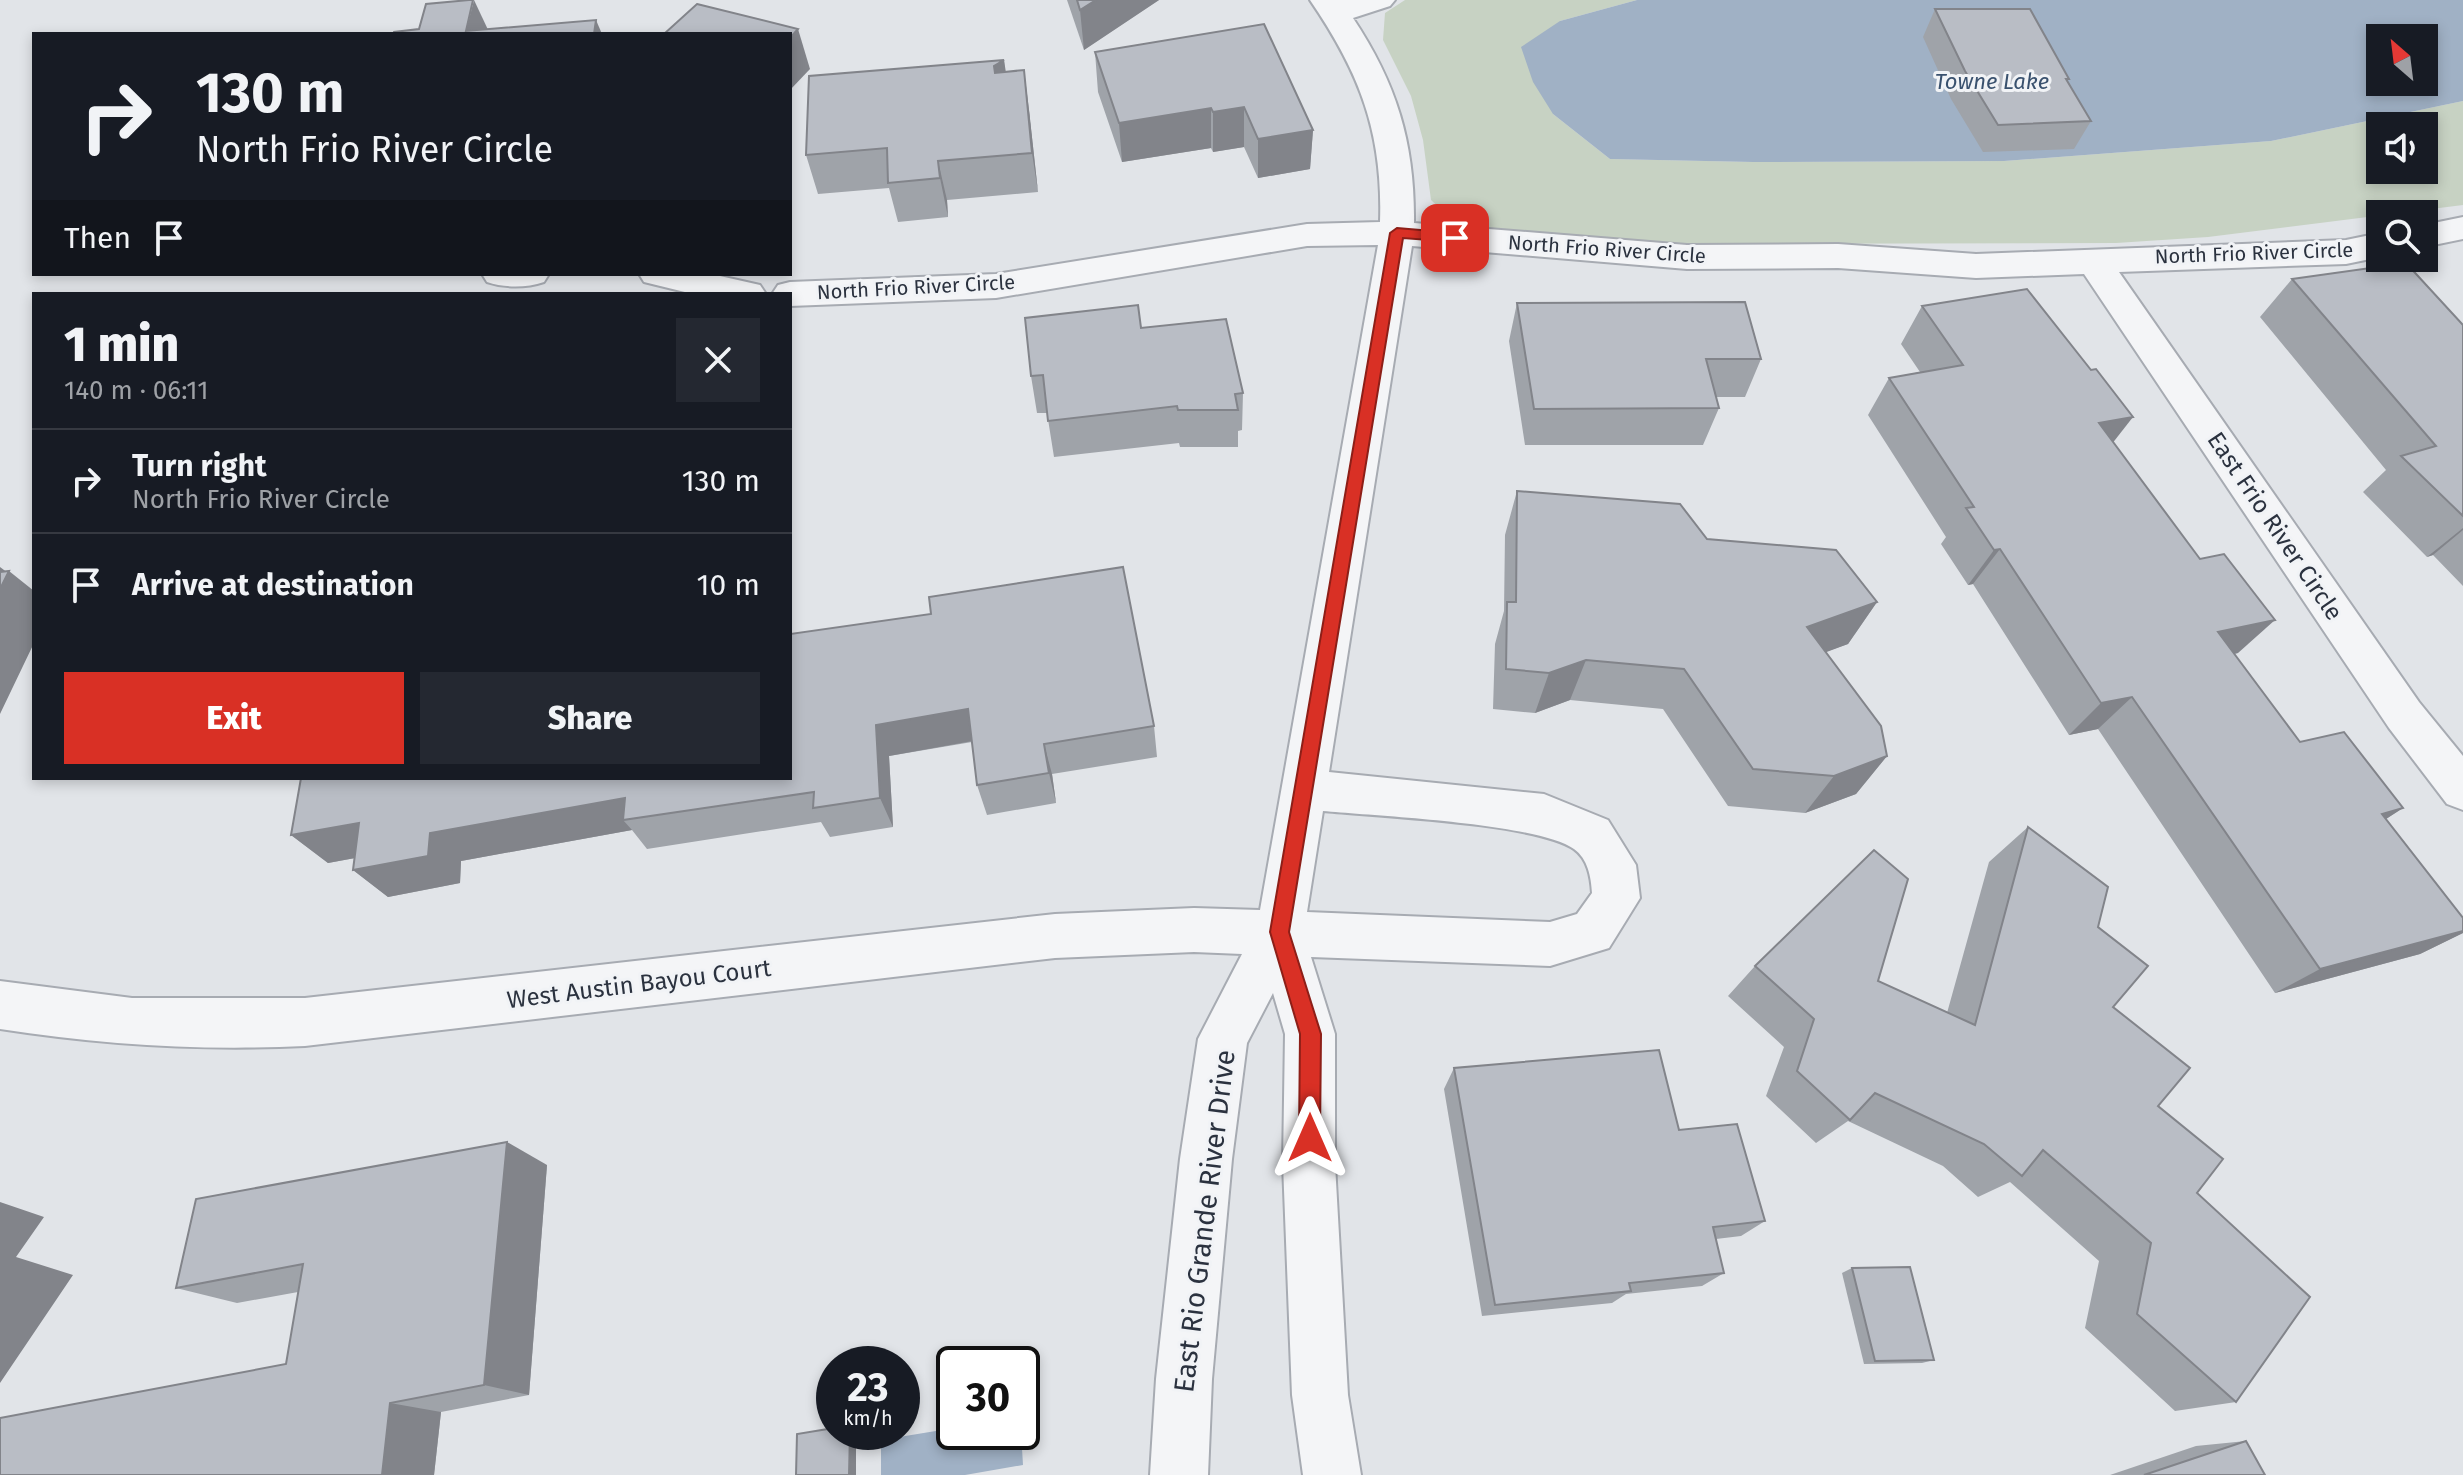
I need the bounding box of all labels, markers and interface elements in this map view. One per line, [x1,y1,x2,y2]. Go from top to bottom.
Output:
north arrow [2366,24,2438,96]
map controls [2366,24,2438,272]
text: 130 m [196,60,344,127]
icon: right [64,64,168,168]
water label: Towne Lake [1935,68,2049,95]
button: sound [2366,112,2438,184]
text: North Frio River Circle [196,128,553,172]
button: search [2366,200,2438,272]
pin [1421,204,1489,272]
icon: arrive [147,216,191,260]
icon: arrive [1433,216,1477,260]
text: Then [64,220,131,256]
street label: North Frio River Circle [1507,230,1707,268]
street label: North Frio River Circle [2154,238,2354,268]
street label: North Frio River Circle [816,270,1016,304]
text: 1 min [64,316,179,374]
button: close [676,318,760,402]
text: 140 m · 06:11 [64,375,209,406]
street label: East Frio River Circle [2202,427,2348,625]
text: Turn right [132,448,267,484]
icon: right [64,459,108,503]
text: 130 m [682,463,760,499]
text: North Frio River Circle [132,484,390,515]
icon: arrive [64,563,108,607]
text: Arrive at destination [132,567,414,603]
text: 10 m [697,567,760,603]
button: Exit [64,672,404,764]
button: Share [420,672,760,764]
street label: West Austin Bayou Court [505,954,773,1014]
street label: East Rio Grande River Drive [1167,1048,1242,1394]
position arrow [1268,1096,1352,1180]
speed limit sign: 30 [936,1346,1040,1450]
text: 23 [847,1364,889,1412]
text: km/h [843,1406,893,1430]

